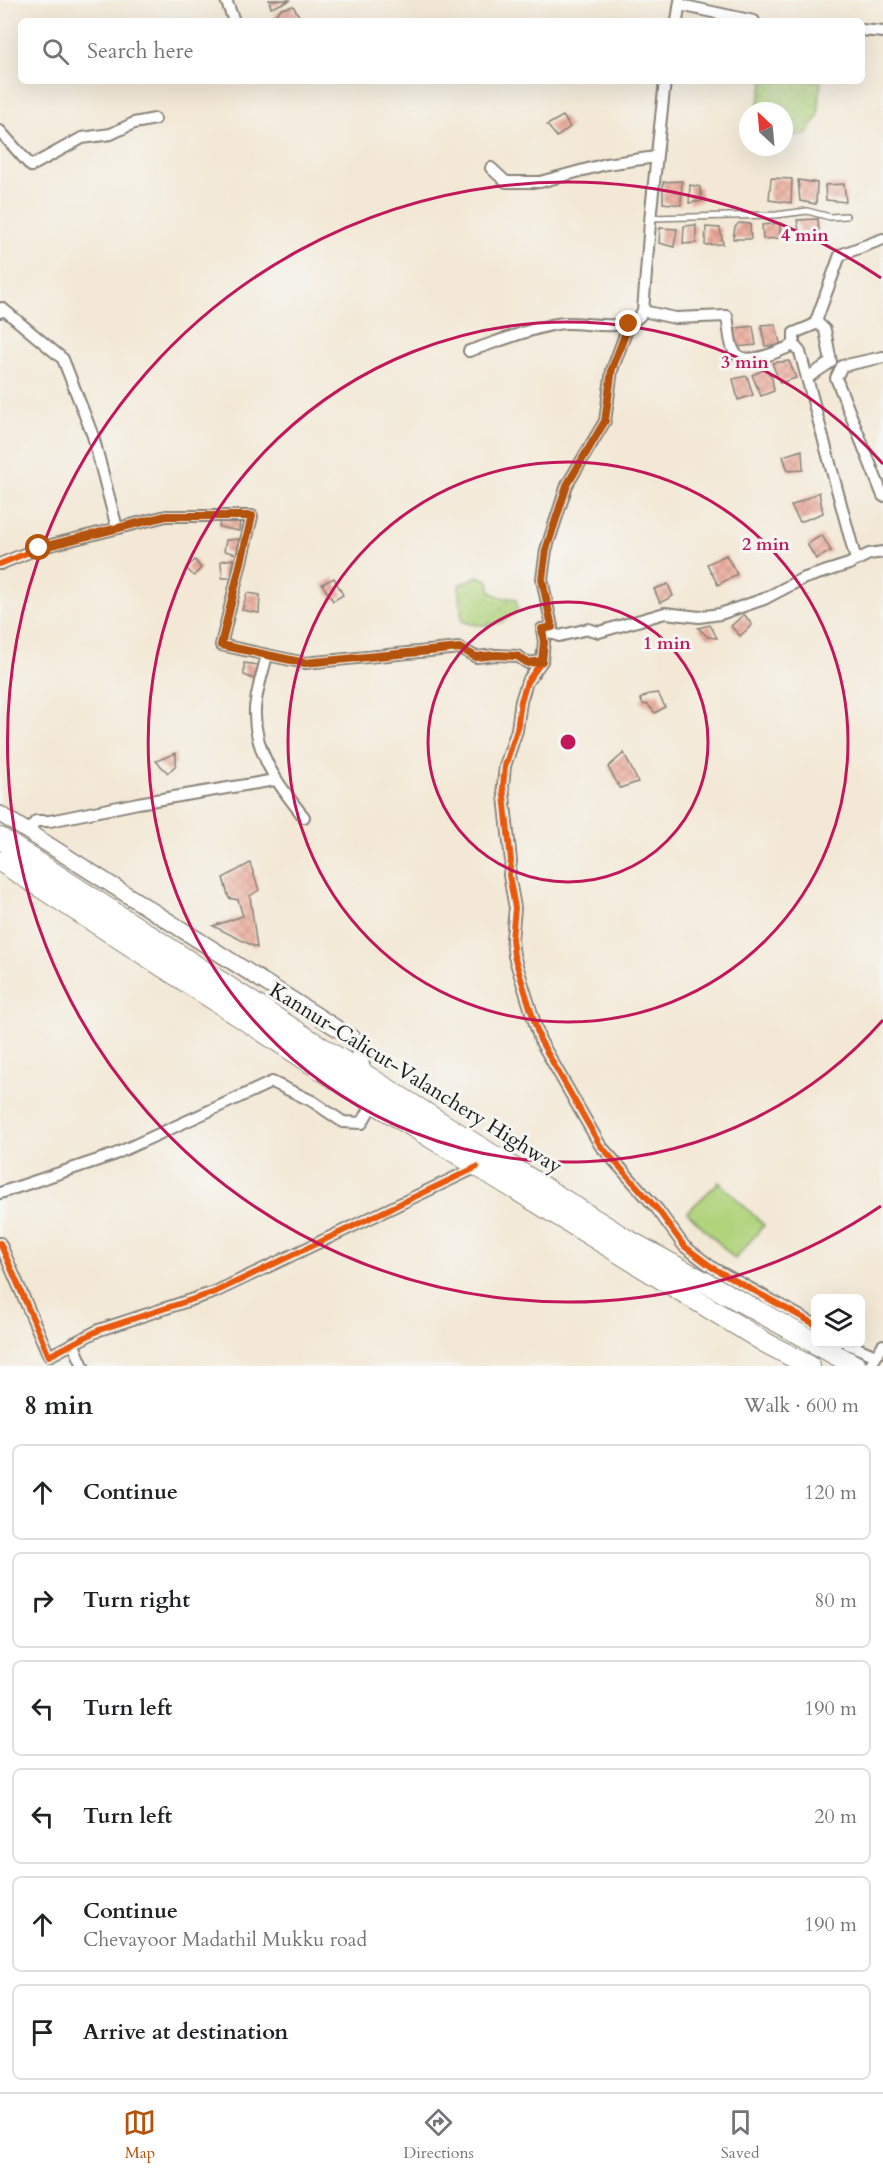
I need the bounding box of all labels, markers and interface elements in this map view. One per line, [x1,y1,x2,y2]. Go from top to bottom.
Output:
search box [18,18,865,84]
icon: search [39,35,72,68]
text: Search here [87,36,194,66]
north arrow [739,102,793,156]
text: 4 min [781,223,829,248]
route end [615,310,641,336]
text: 3 min [721,350,769,375]
text: 2 min [742,532,790,557]
route start [25,534,51,560]
text: 1 min [643,631,691,656]
centre of rings [558,732,578,752]
street label: Kannur-Calicut-Valanchery Highway [264,976,568,1181]
map controls [811,1294,865,1348]
button: layers [811,1294,865,1348]
text: 8 min [24,1388,93,1423]
text: Walk · 600 m [744,1392,859,1419]
icon: ahead [26,1476,59,1509]
text: Continue [83,1477,178,1507]
text: 120 m [804,1479,857,1506]
icon: right [26,1584,59,1617]
text: Turn right [83,1585,190,1615]
text: 80 m [814,1587,857,1614]
icon: left [26,1692,59,1725]
text: Turn left [83,1693,172,1723]
text: 190 m [804,1695,857,1722]
icon: left [26,1800,59,1833]
text: Turn left [83,1801,172,1831]
text: 20 m [814,1803,857,1830]
text: Continue [83,1896,178,1926]
icon: ahead [26,1908,59,1941]
text: 190 m [804,1911,857,1938]
text: Chevayoor Madathil Mukku road [83,1926,367,1953]
icon: arrive [26,2016,59,2049]
text: Arrive at destination [83,2017,288,2047]
tab: Map [123,2106,156,2164]
tab: Directions [403,2106,474,2164]
tab: Saved [721,2106,760,2164]

